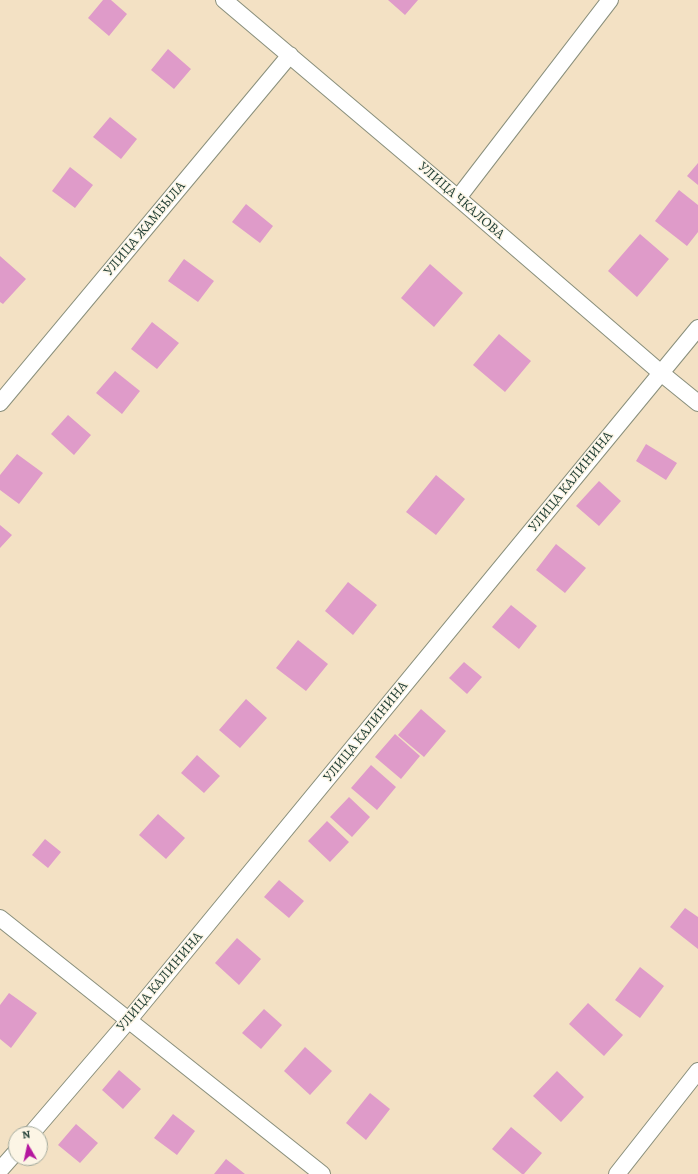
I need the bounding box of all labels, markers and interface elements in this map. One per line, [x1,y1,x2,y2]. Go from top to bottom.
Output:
street label: УЛИЦА ЧКАЛОВА [414,159,508,243]
street label: УЛИЦА ЖАМБЫЛА [101,178,189,280]
street label: УЛИЦА КАЛИНИНА [525,428,617,536]
street label: УЛИЦА КАЛИНИНА [320,678,412,786]
street label: УЛИЦА КАЛИНИНА [114,929,206,1035]
north arrow [8,1126,48,1166]
text: N [21,1127,31,1143]

